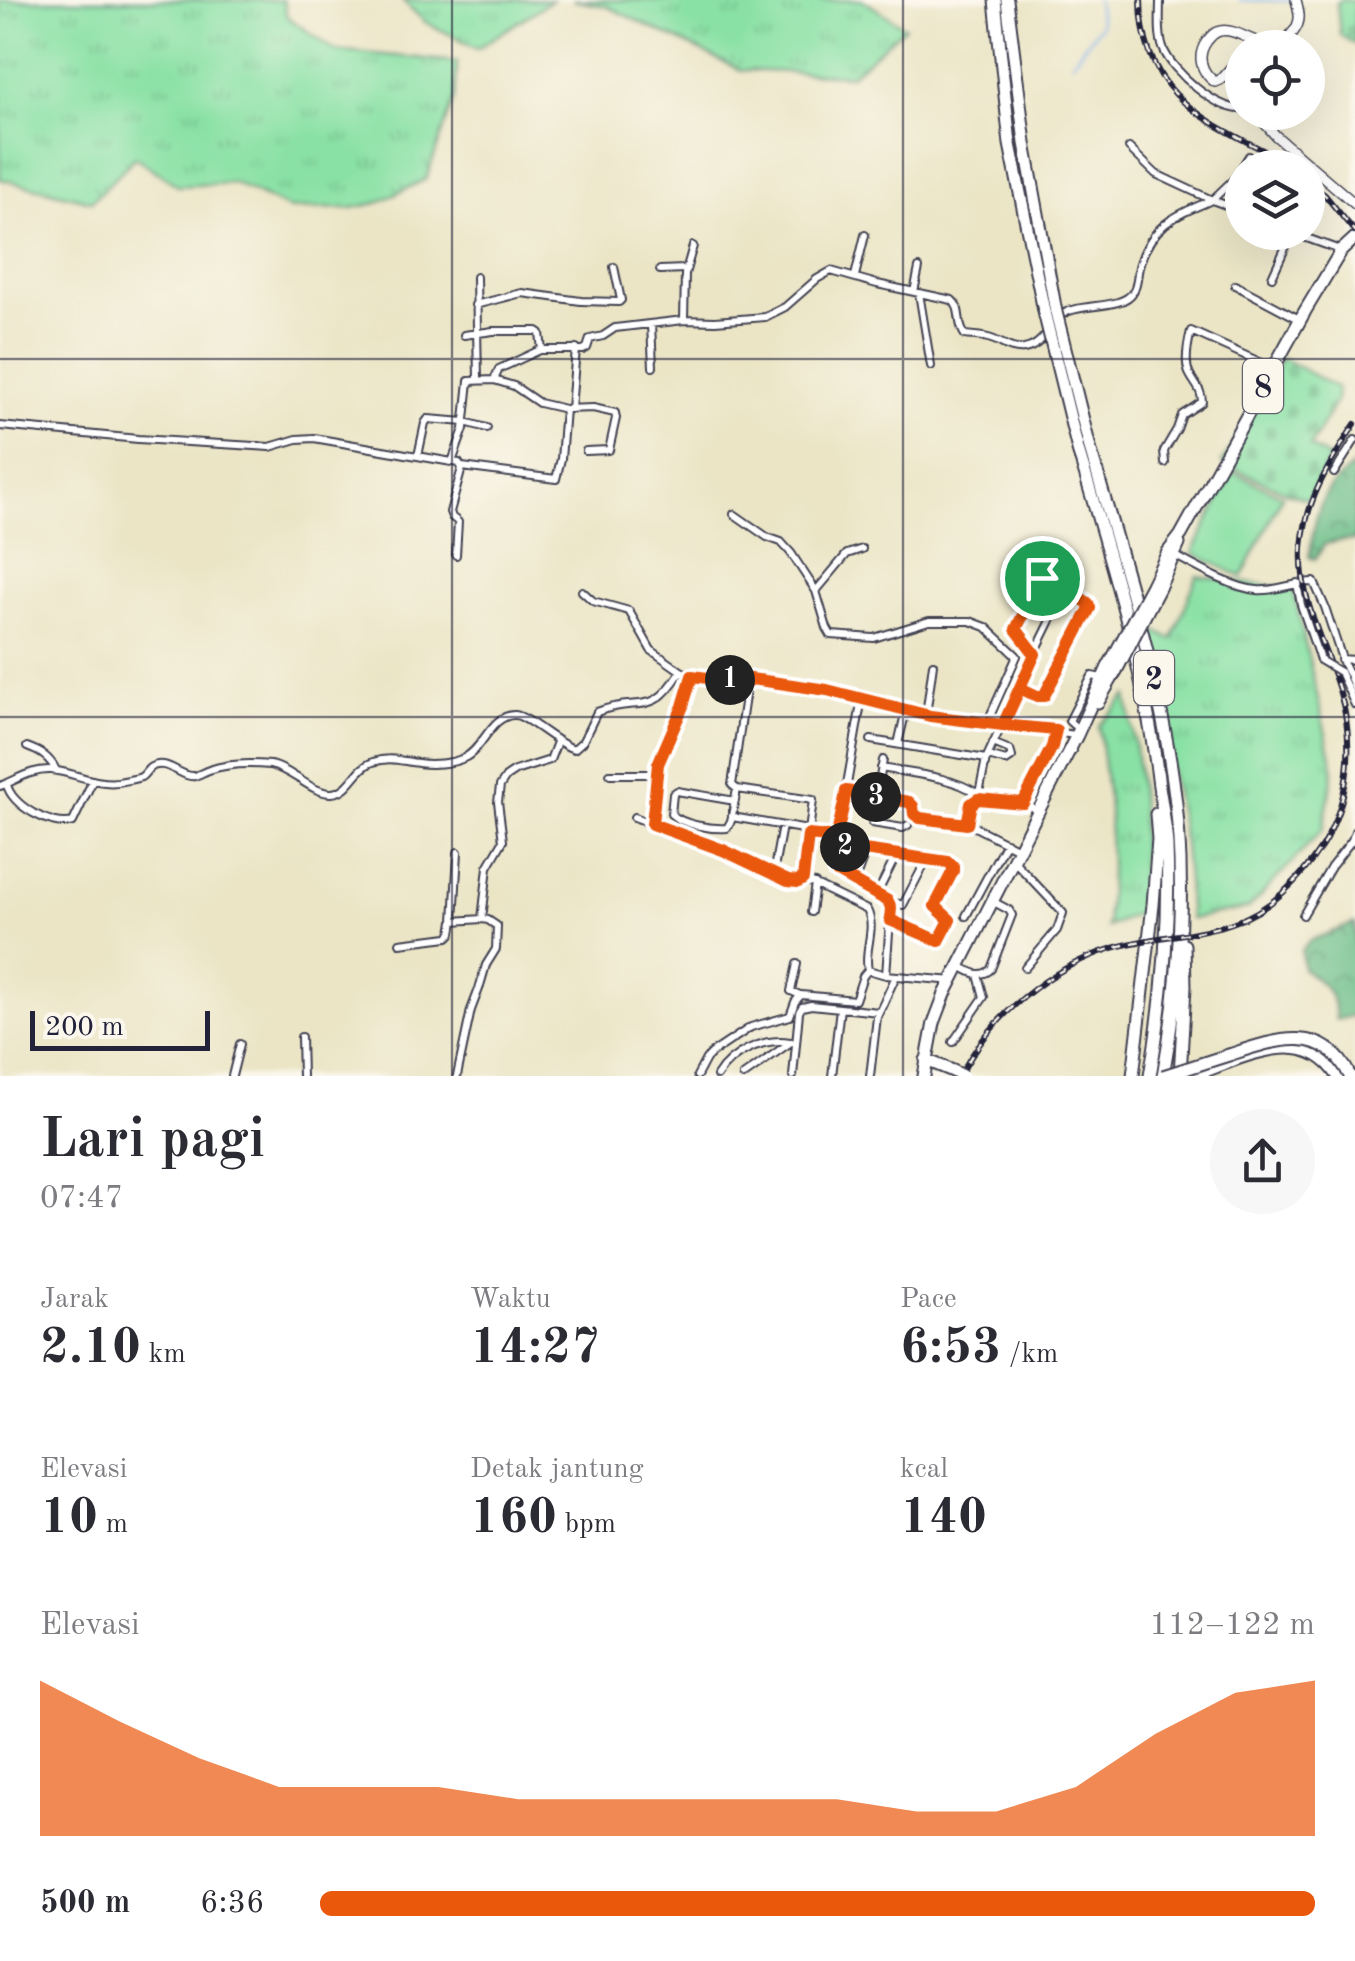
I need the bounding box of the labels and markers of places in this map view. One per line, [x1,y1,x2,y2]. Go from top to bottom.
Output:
pin [1000,536,1085,621]
pin: 1 [705,655,755,705]
pin: 3 [851,772,901,822]
pin: 2 [820,822,870,872]

